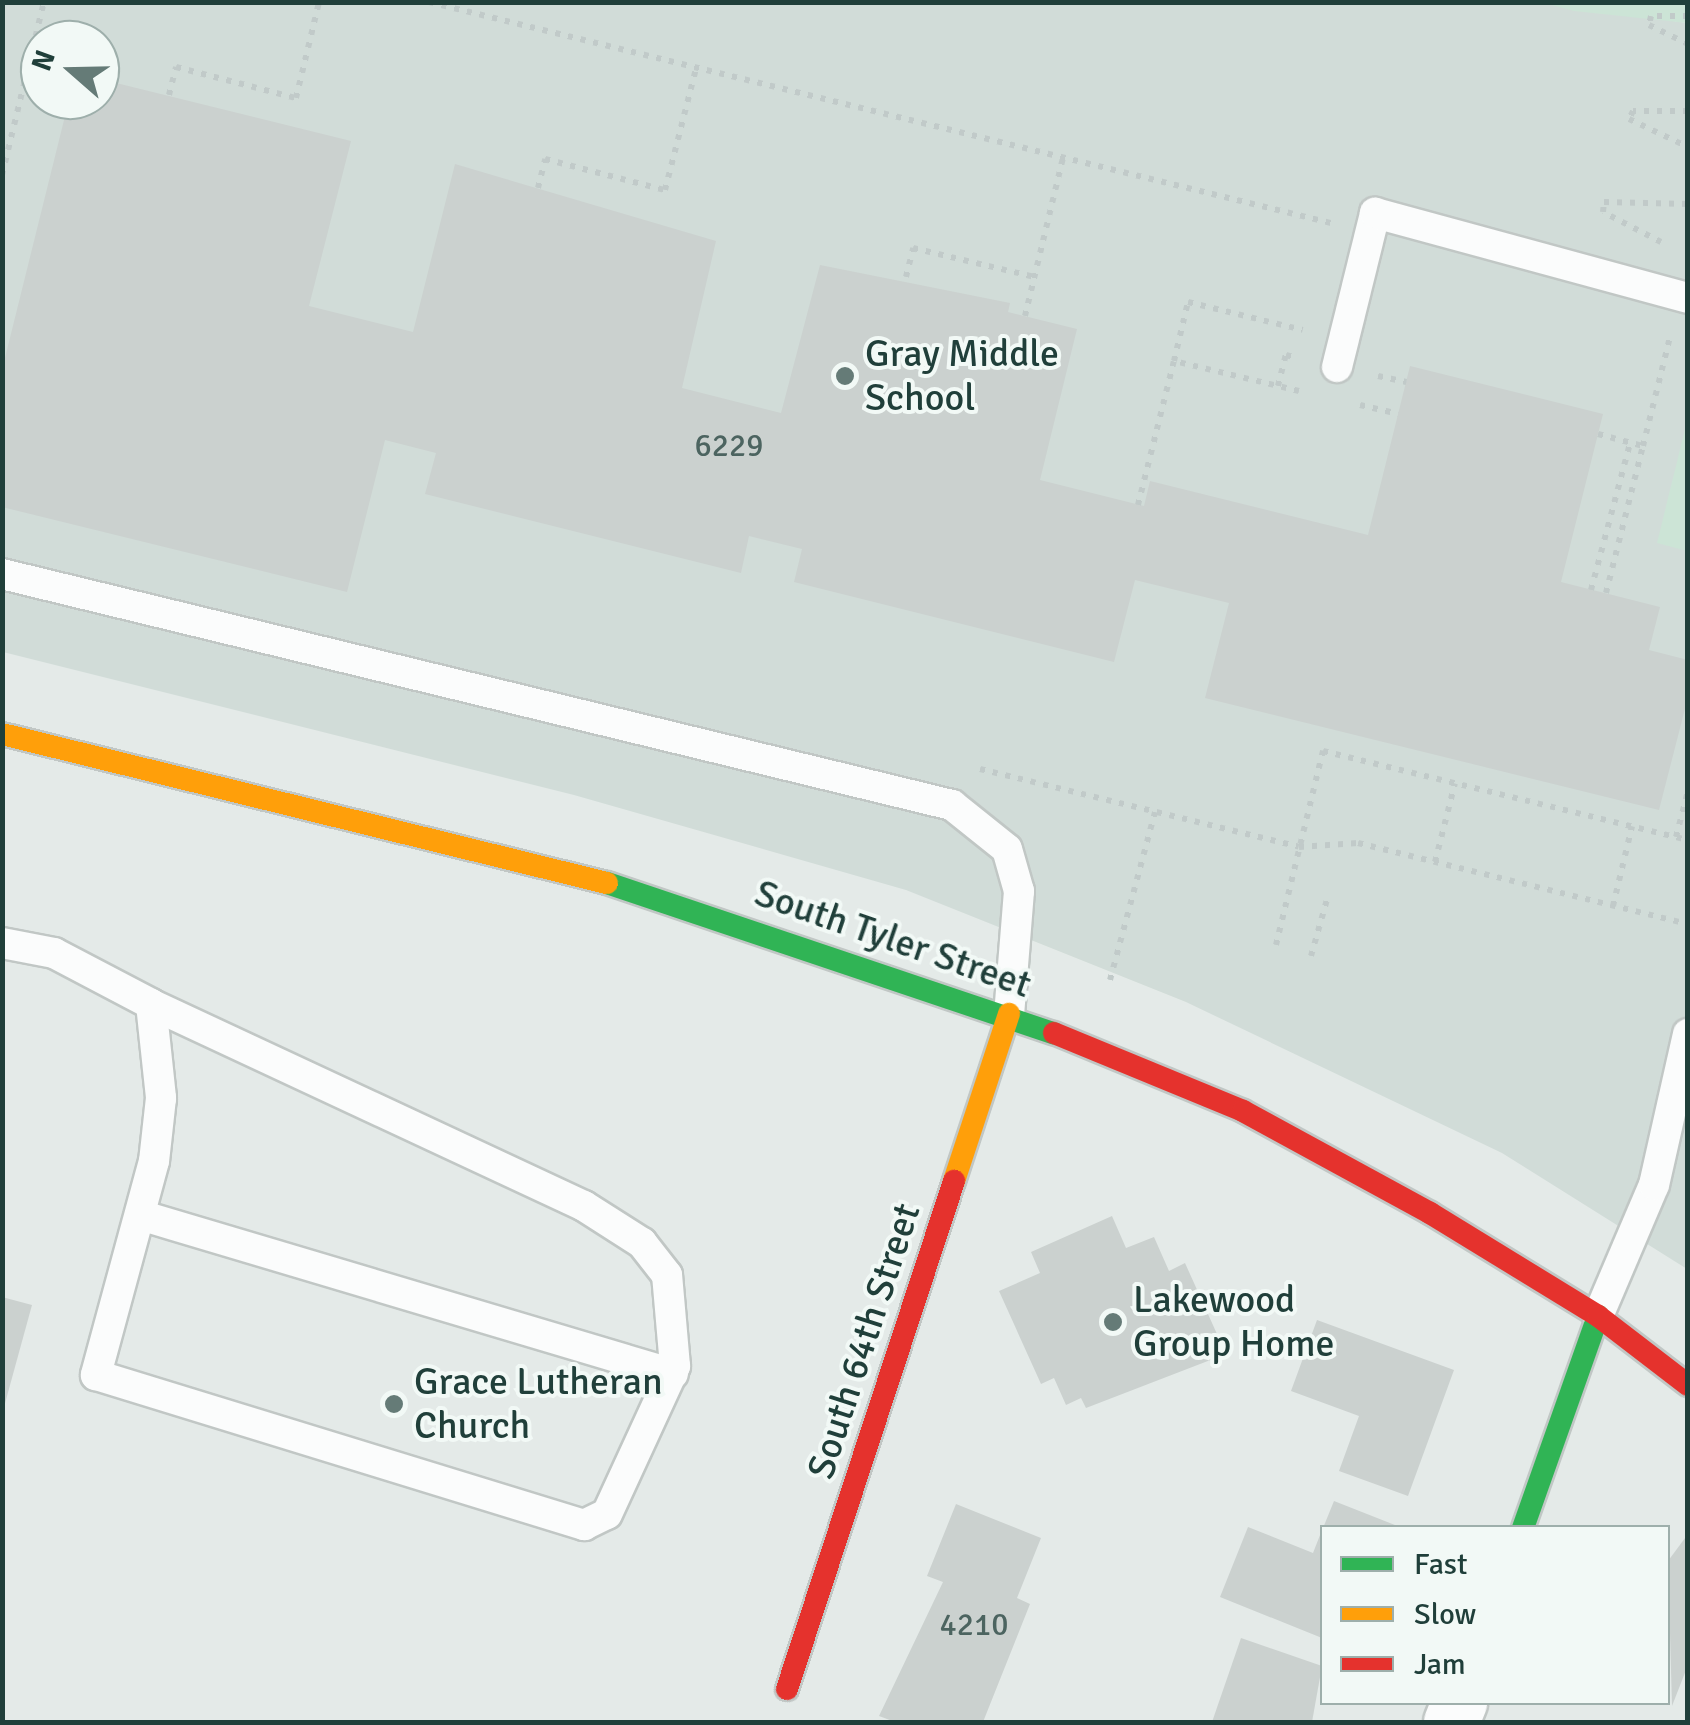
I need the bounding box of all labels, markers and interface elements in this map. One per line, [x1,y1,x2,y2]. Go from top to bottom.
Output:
north arrow [20,20,120,120]
text: N [24,45,63,75]
place label: Gray Middle School [865,331,1059,420]
marker: Gray Middle School [834,365,856,387]
house number: 6229 [694,427,764,465]
street label: South Tyler Street [749,870,1037,1008]
street label: South 64th Street [798,1198,930,1484]
place label: Lakewood Group Home [1133,1277,1334,1366]
marker: Lakewood Group Home [1102,1311,1124,1333]
place label: Grace Lutheran Church [414,1359,663,1448]
marker: Grace Lutheran Church [383,1393,405,1415]
legend [1320,1525,1670,1705]
text: Fast [1414,1546,1467,1583]
text: Slow [1414,1596,1476,1633]
house number: 4210 [939,1606,1009,1644]
text: Jam [1414,1646,1466,1683]

